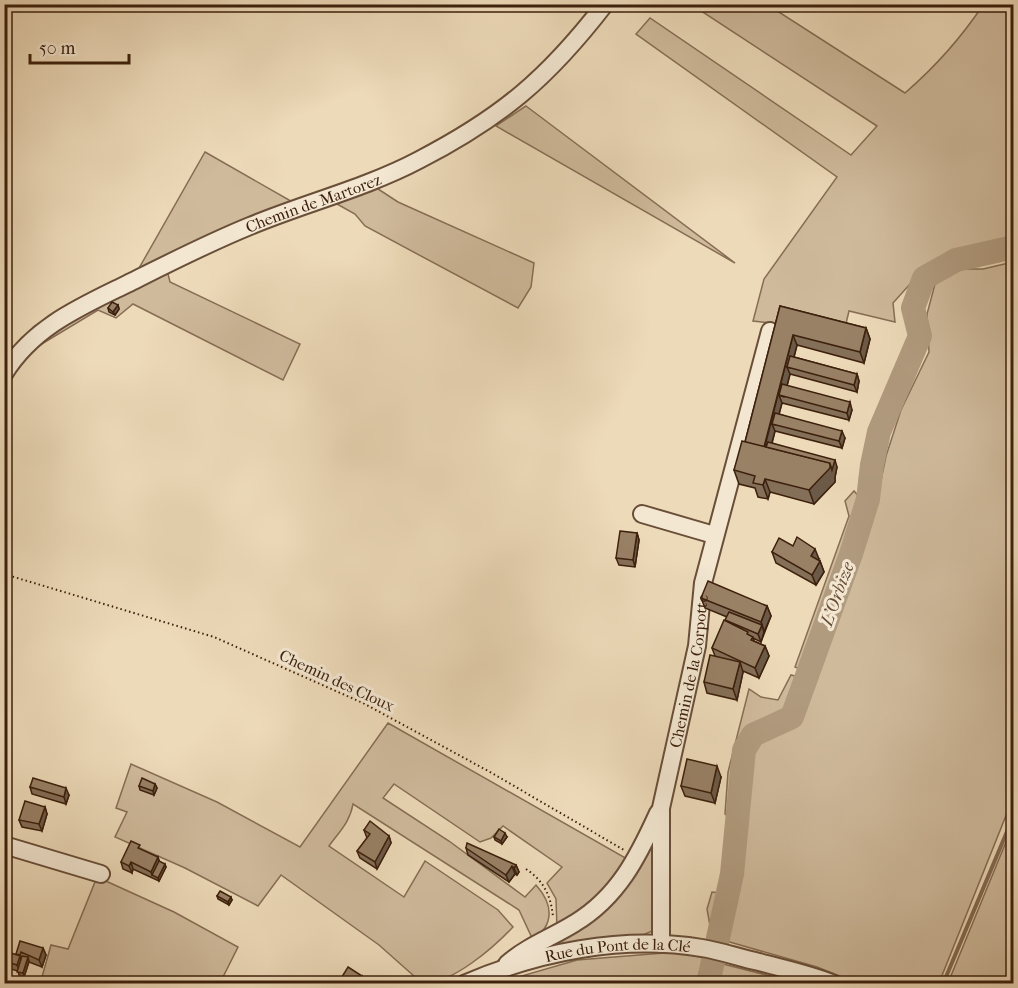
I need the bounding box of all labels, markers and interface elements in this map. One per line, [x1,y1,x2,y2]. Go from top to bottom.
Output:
scale bar [30,27,129,65]
text: 50 m [39,38,76,59]
street label: Chemin de Martorez [243,170,384,237]
water label: L'Orbize [816,559,859,631]
street label: Chemin de la Corpotte [666,593,712,750]
street label: Chemin des Cloux [276,645,398,716]
street label: Rue du Pont de la Clé [543,935,692,966]

